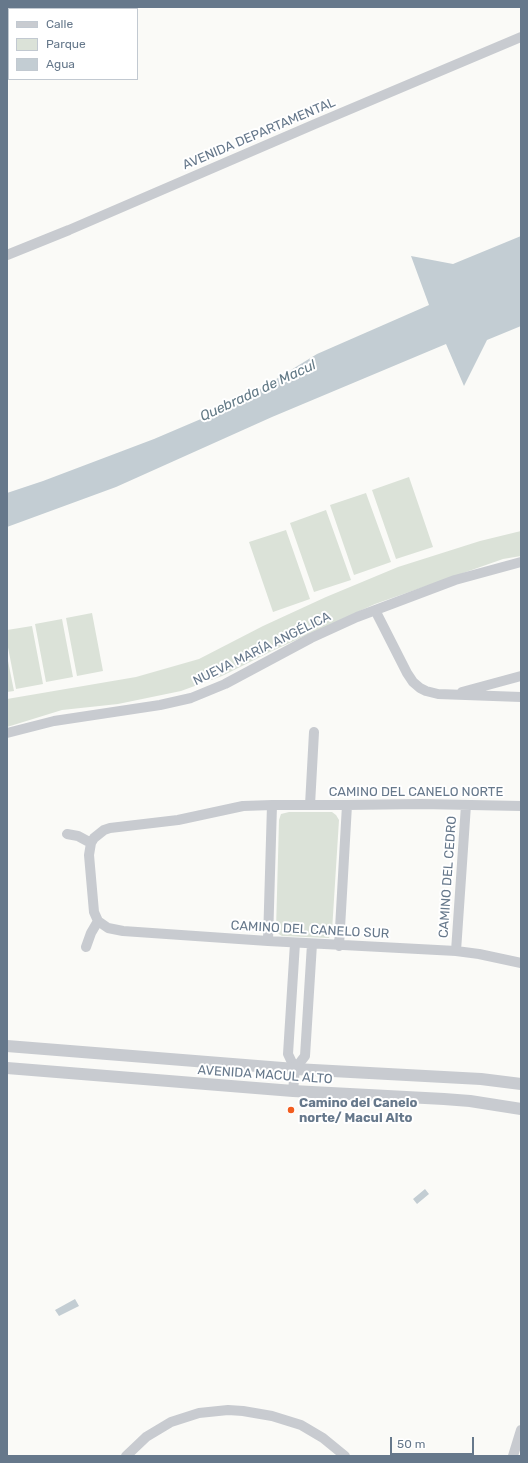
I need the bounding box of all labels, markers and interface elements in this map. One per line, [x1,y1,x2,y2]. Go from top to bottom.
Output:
legend [8,8,138,80]
text: Calle [46,17,73,31]
text: Parque [46,37,86,51]
text: Agua [46,57,75,71]
street label: AVENIDA DEPARTAMENTAL [180,95,338,173]
water label: Quebrada de Macul [197,357,319,425]
street label: NUEVA MARÍA ANGÉLICA [191,609,333,689]
street label: CAMINO DEL CANELO NORTE [329,784,503,800]
street label: CAMINO DEL CEDRO [436,815,460,939]
street label: CAMINO DEL CANELO SUR [230,918,390,942]
street label: AVENIDA MACUL ALTO [197,1062,333,1088]
place label: Camino del Canelo norte/ Macul Alto [299,1095,417,1126]
marker: Camino del Canelo norte/ Macul Alto [286,1105,296,1115]
scale bar [392,1429,476,1455]
text: 50 m [397,1437,425,1451]

